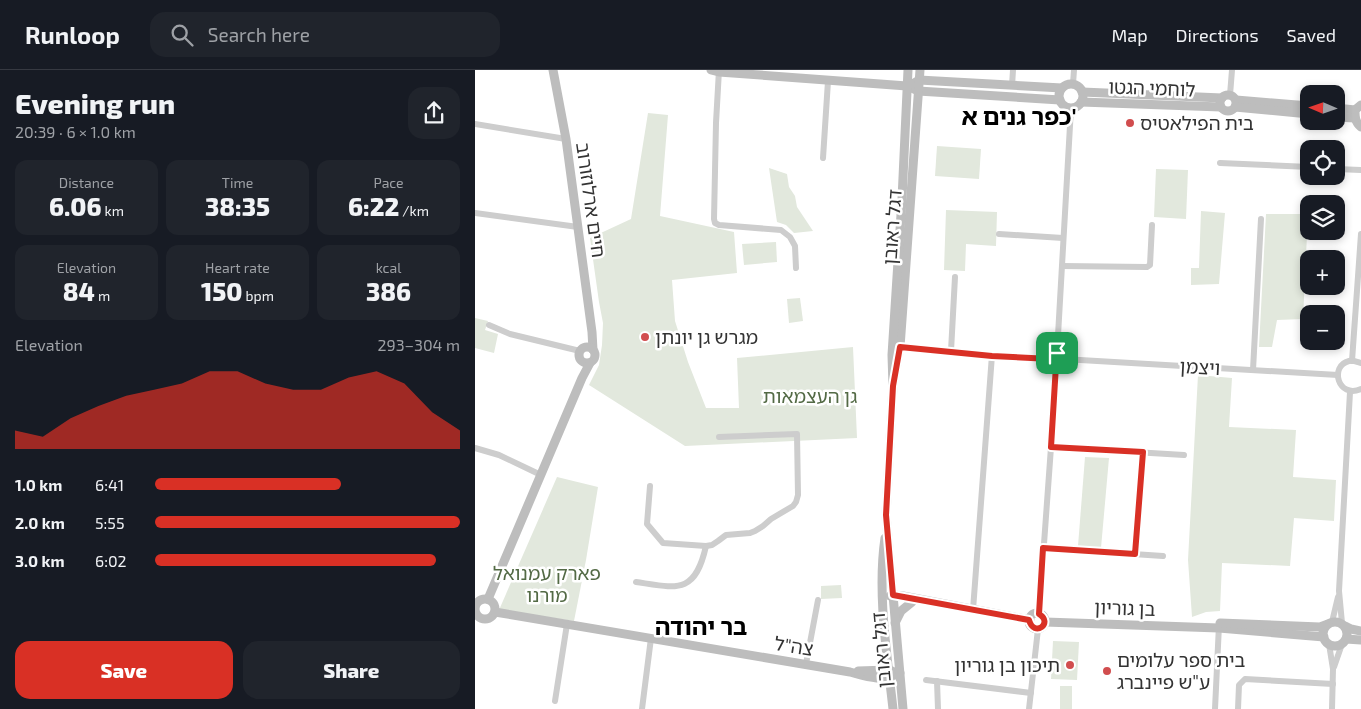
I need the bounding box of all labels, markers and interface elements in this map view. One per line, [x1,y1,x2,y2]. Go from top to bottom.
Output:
search box [150,12,500,57]
text: Runloop [25,20,120,49]
icon: search [168,21,196,49]
text: Search here [208,23,310,46]
text: Map [1111,24,1148,46]
text: Directions [1176,24,1259,46]
text: Saved [1287,24,1336,46]
street label: לוחמי הגטו [1108,74,1196,101]
north arrow [1300,85,1345,130]
map controls [1300,85,1345,350]
text: Evening run [15,86,175,120]
button: share [408,87,460,139]
district label: כפר גנים א' [961,101,1077,130]
place label: בית הפילאטיס [1140,111,1254,134]
marker: בית הפילאטיס [1124,117,1136,129]
text: 20:39 · 6 × 1.0 km [15,122,136,141]
button: locate [1300,140,1345,185]
street label: חיים ארלוזורוב [572,141,611,259]
text: Distance [59,174,114,191]
text: Time [222,174,253,191]
text: Pace [373,174,404,191]
street label: דגל ראובן [877,188,906,266]
text: 6.06 [49,191,101,221]
text: 38:35 [205,191,270,221]
text: 6:22 [348,191,399,221]
button: layers [1300,195,1345,240]
text: km [101,202,124,219]
text: /km [399,202,429,219]
button: + [1300,250,1345,295]
text: Elevation [57,259,116,276]
text: Heart rate [205,259,270,276]
text: kcal [376,259,401,276]
text: 84 [63,276,95,306]
text: 150 [201,276,242,306]
text: 386 [366,276,411,306]
text: m [95,287,110,304]
text: bpm [242,287,274,304]
button: − [1300,305,1345,350]
place label: מגרש גן יונתן [655,325,758,348]
marker: מגרש גן יונתן [639,331,651,343]
pin [1036,332,1078,374]
text: Elevation [15,335,83,354]
text: 293–304 m [378,335,460,354]
icon: arrive [1043,339,1071,367]
street label: ויצמן [1179,354,1221,379]
park label: גן העצמאות [763,384,857,407]
text: 1.0 km [15,475,62,494]
text: 6:41 [95,475,124,494]
text: 2.0 km [15,513,65,532]
text: 5:55 [95,513,125,532]
text: 3.0 km [15,551,65,570]
text: 6:02 [95,551,127,570]
park label: פארק עמנואל מורנו [493,561,601,606]
street label: בן גוריון [1094,595,1156,620]
district label: בר יהודה [655,611,747,640]
street label: דגל ראובן [866,611,895,689]
street label: צה"ל [773,631,815,660]
button: Save [15,641,233,699]
button: Share [243,641,460,699]
place label: בית ספר עלומים ע"ש פיינברג [1117,648,1246,693]
place label: תיכון בן גוריון [954,653,1060,676]
marker: תיכון בן גוריון [1064,659,1076,671]
marker: בית ספר עלומים ע"ש פיינברג [1101,665,1113,677]

